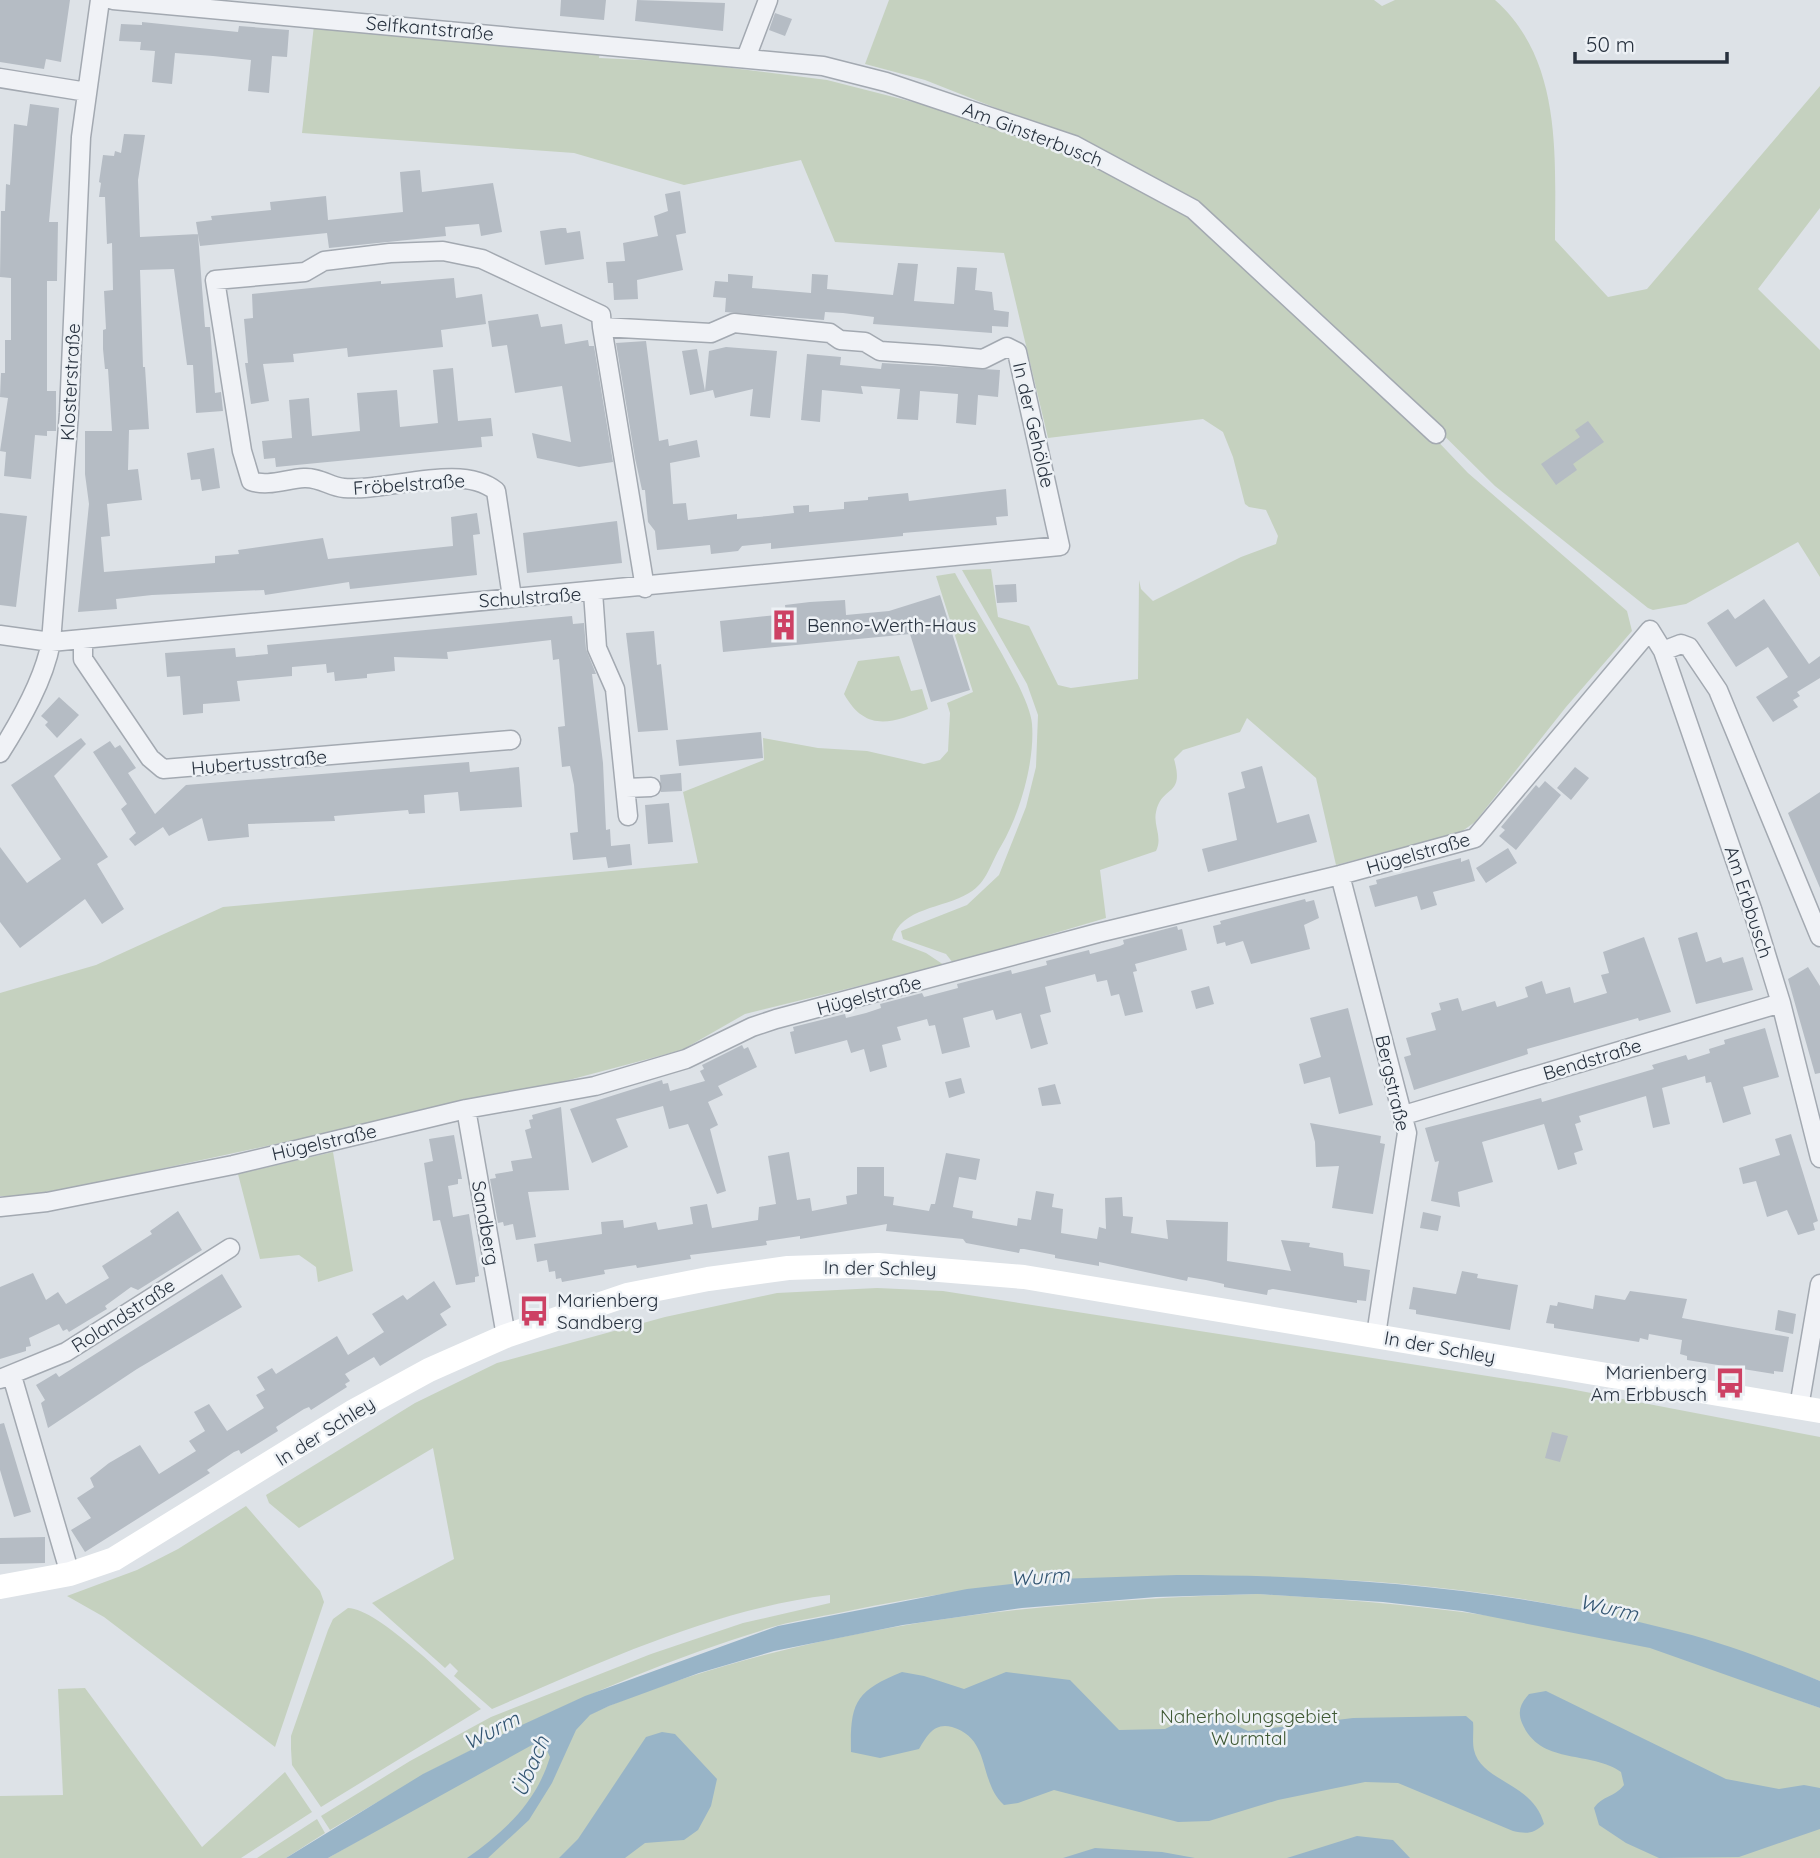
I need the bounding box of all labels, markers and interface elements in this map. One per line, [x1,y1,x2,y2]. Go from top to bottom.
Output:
street label: Selfkantstraße [365,10,495,46]
scale bar [1575,21,1727,65]
text: 50 m [1586,31,1635,57]
street label: Am Ginsterbusch [959,96,1107,172]
street label: Klosterstraße [55,322,85,442]
street label: In der Gehölde [1008,360,1060,490]
street label: Fröbelstraße [352,468,466,500]
street label: Schulstraße [478,581,582,613]
building icon: Benno-Werth-Haus [767,608,801,642]
place label: Benno-Werth-Haus [807,613,977,637]
street label: Hubertusstraße [190,744,328,780]
street label: Hügelstraße [1363,827,1473,879]
street label: Am Erbbusch [1720,843,1778,961]
street label: Hügelstraße [814,970,924,1020]
street label: Bergstraße [1370,1033,1416,1133]
street label: Bendstraße [1540,1033,1644,1085]
street label: Hügelstraße [269,1118,379,1166]
street label: Sandberg [467,1179,505,1267]
street label: In der Schley [823,1255,937,1281]
street label: Rolandstraße [67,1273,179,1357]
place label: Marienberg Sandberg [557,1288,658,1334]
bus stop icon: Marienberg Sandberg [517,1294,551,1328]
street label: In der Schley [1382,1325,1498,1369]
place label: Marienberg Am Erbbusch [1591,1360,1707,1406]
bus stop icon: Marienberg Am Erbbusch [1713,1366,1747,1400]
street label: In der Schley [271,1391,379,1471]
water label: Wurm [1010,1561,1071,1591]
water label: Wurm [1577,1588,1642,1627]
park label: Naherholungsgebiet Wurmtal [1160,1704,1338,1750]
water label: Wurm [459,1705,524,1755]
water label: Übach [506,1731,555,1800]

